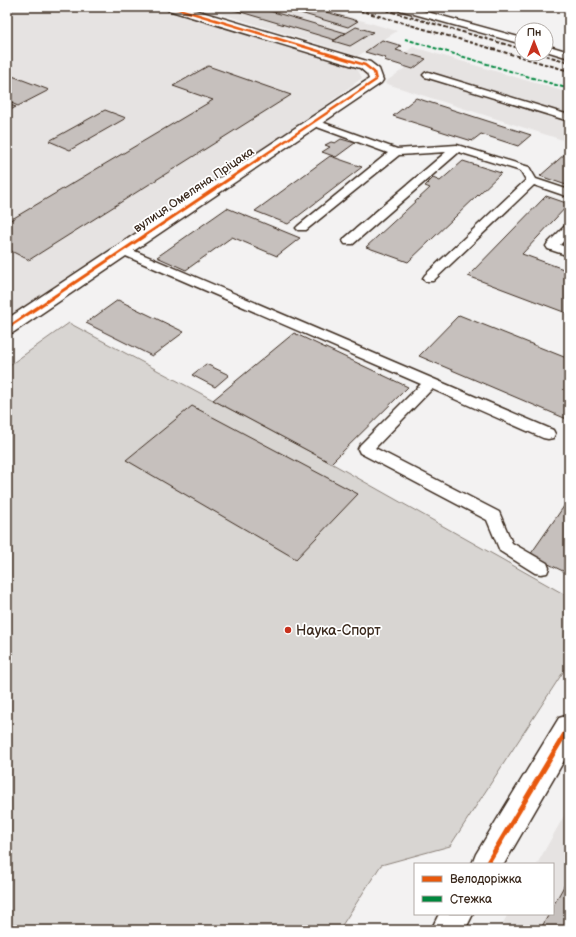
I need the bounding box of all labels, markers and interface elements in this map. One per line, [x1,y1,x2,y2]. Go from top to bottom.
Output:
north arrow [514,22,554,62]
text: Пн [527,26,541,39]
street label: вулиця Омеляна Пріцака [131,144,257,236]
place label: Наука-Спорт [296,622,381,639]
marker: Наука-Спорт [283,625,293,635]
legend [414,863,554,915]
text: Велодоріжка [450,872,522,887]
text: Стежка [450,892,492,907]

